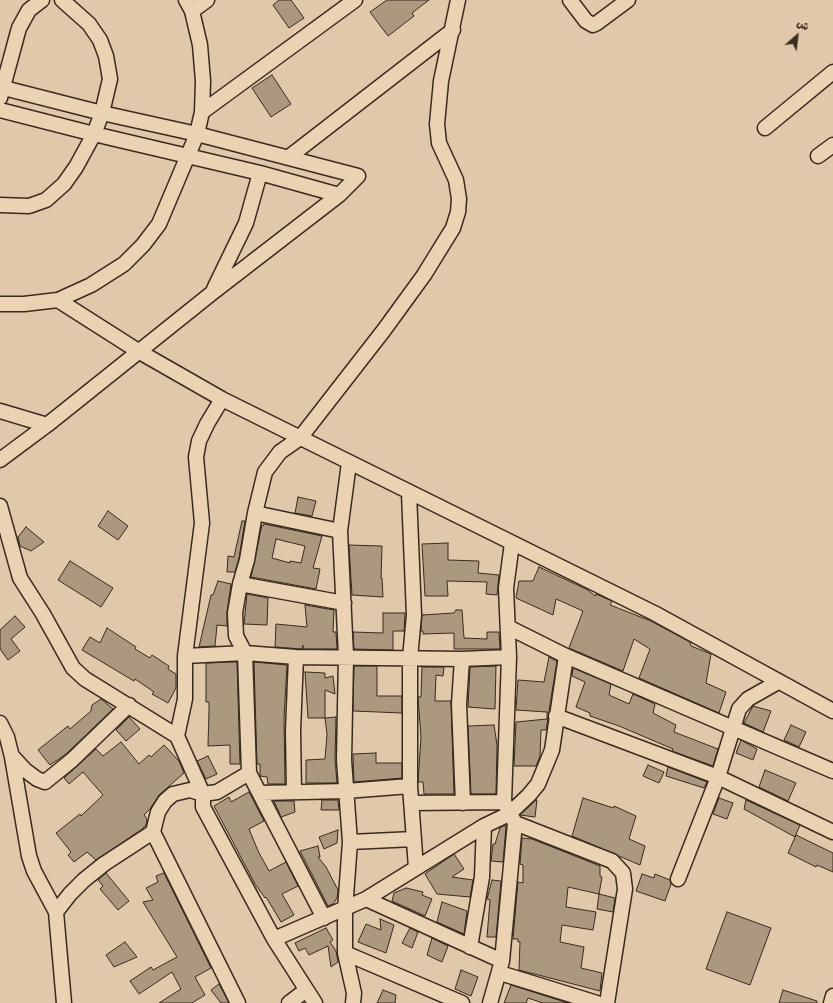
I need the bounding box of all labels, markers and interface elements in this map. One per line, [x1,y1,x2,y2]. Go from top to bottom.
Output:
text: ش [794,15,812,35]
north arrow [777,16,817,56]

